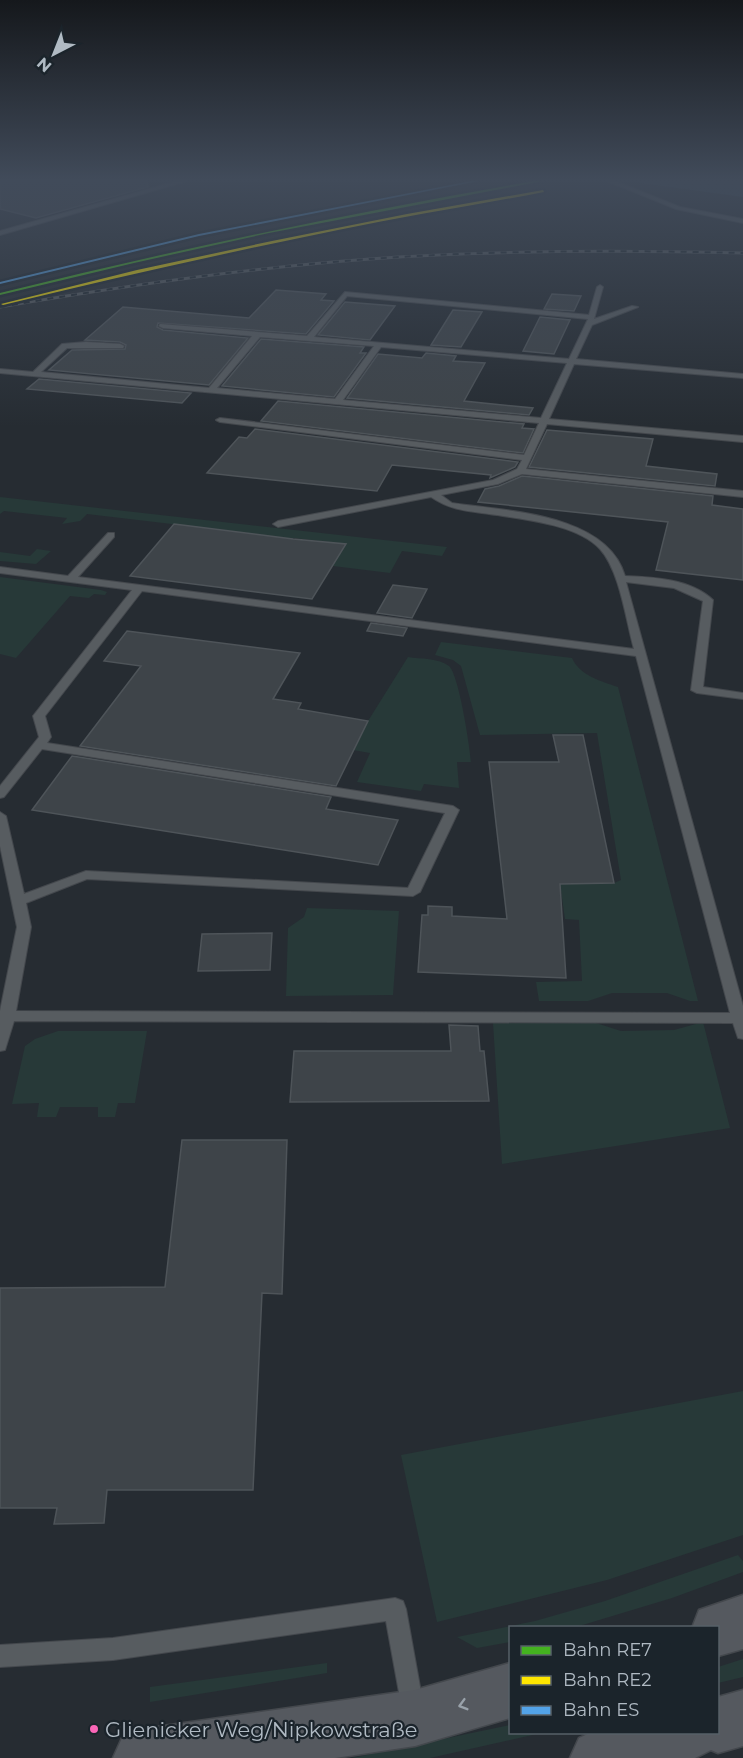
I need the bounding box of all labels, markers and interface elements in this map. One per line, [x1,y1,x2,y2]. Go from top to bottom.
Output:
north arrow [24,24,84,84]
text: N [33,53,55,76]
legend [509,1626,719,1734]
text: Bahn RE7 [563,1639,652,1661]
text: Bahn RE2 [563,1669,651,1691]
one-way arrow [458,1697,468,1710]
text: Bahn ES [563,1699,639,1721]
place label: Glienicker Weg/Nipkowstraße [105,1717,417,1742]
marker: Glienicker Weg/Nipkowstraße [88,1723,100,1735]

